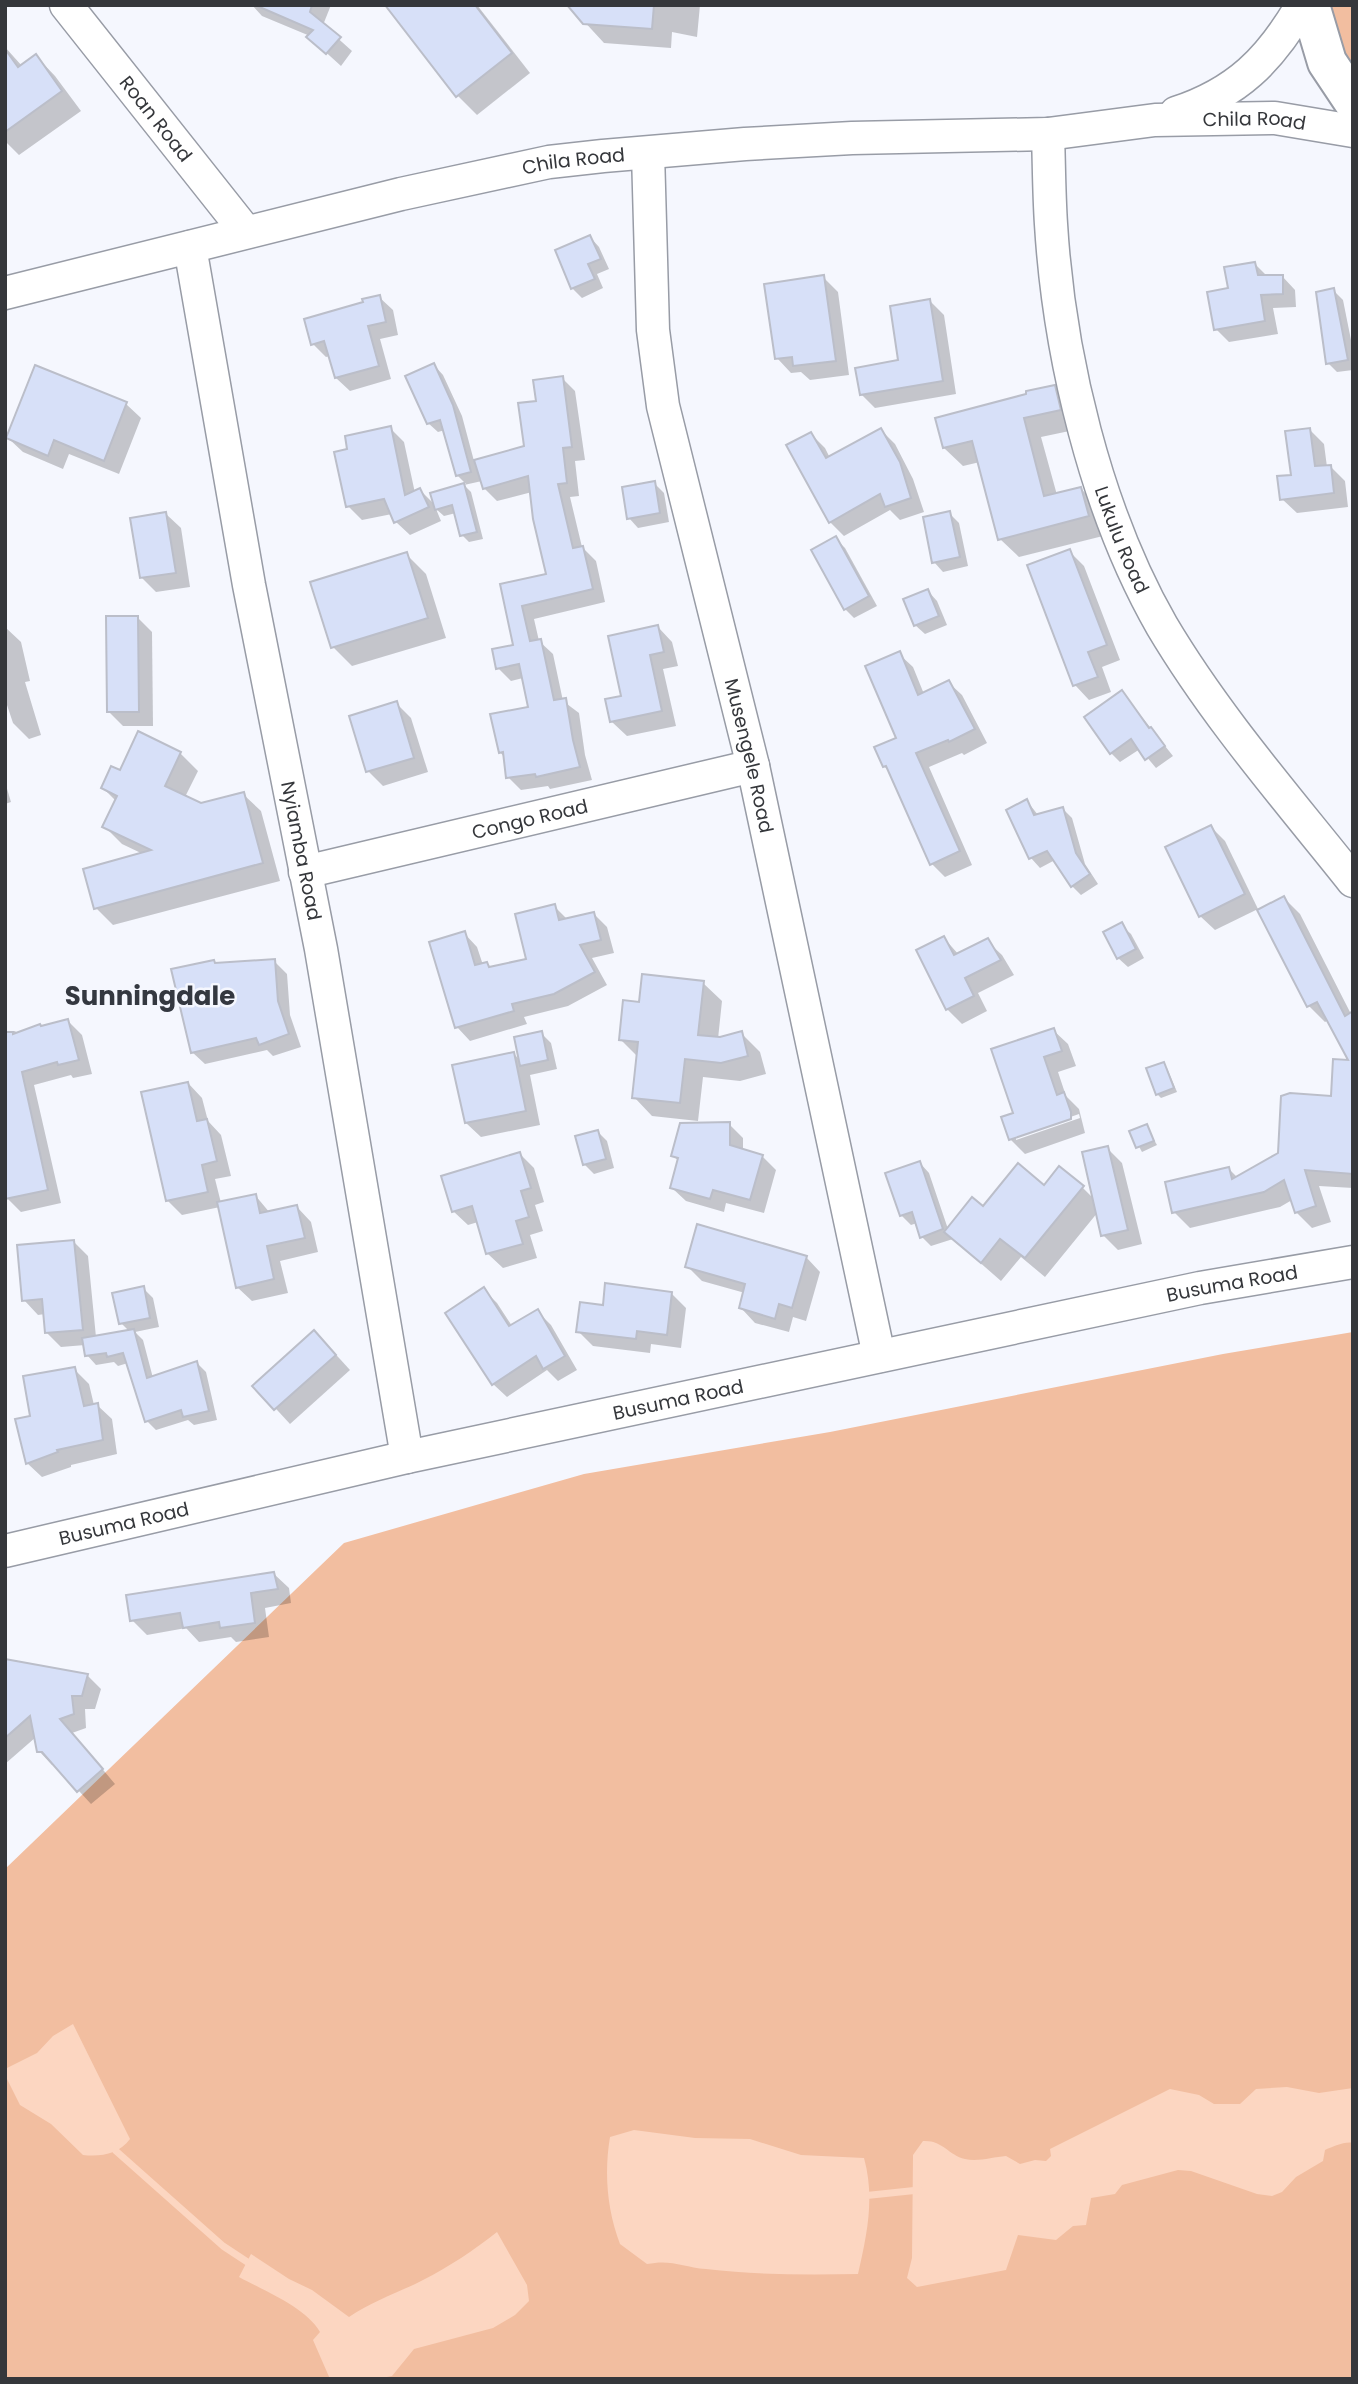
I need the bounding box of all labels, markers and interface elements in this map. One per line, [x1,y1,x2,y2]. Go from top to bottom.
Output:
street label: Roan Road [113,70,198,168]
street label: Chila Road [1202,105,1308,137]
street label: Chila Road [519,141,626,181]
street label: Lukulu Road [1088,483,1156,598]
street label: Musengele Road [718,676,780,836]
street label: Nyiamba Road [274,779,328,923]
street label: Congo Road [469,793,591,846]
district label: Sunningdale [65,978,235,1014]
street label: Busuma Road [1164,1259,1300,1309]
street label: Busuma Road [610,1373,746,1427]
street label: Busuma Road [56,1495,192,1552]

